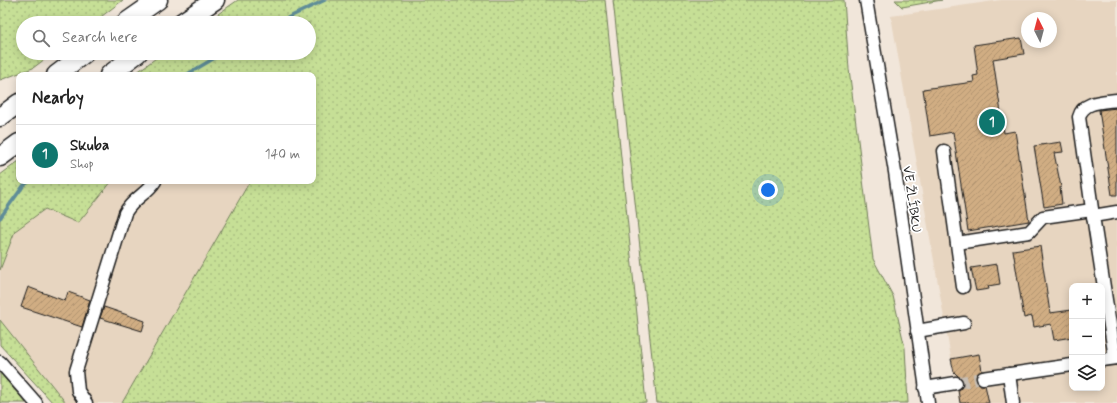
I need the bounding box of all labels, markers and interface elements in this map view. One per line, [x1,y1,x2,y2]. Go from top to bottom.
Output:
north arrow [1021,12,1057,48]
search box [16,16,316,60]
icon: search [30,27,52,49]
text: Search here [62,28,138,48]
text: Nearby [32,87,84,109]
pin: 1 [979,107,1005,137]
text: Skuba [70,136,109,156]
text: 1 [42,146,48,163]
text: 140 m [265,146,300,163]
text: Shop [70,156,94,173]
street label: VE ŽLÍBKU [898,165,926,234]
your location [758,180,778,200]
map controls [1069,283,1105,391]
button: + [1069,283,1105,319]
button: − [1069,319,1105,355]
button: layers [1069,355,1105,391]

